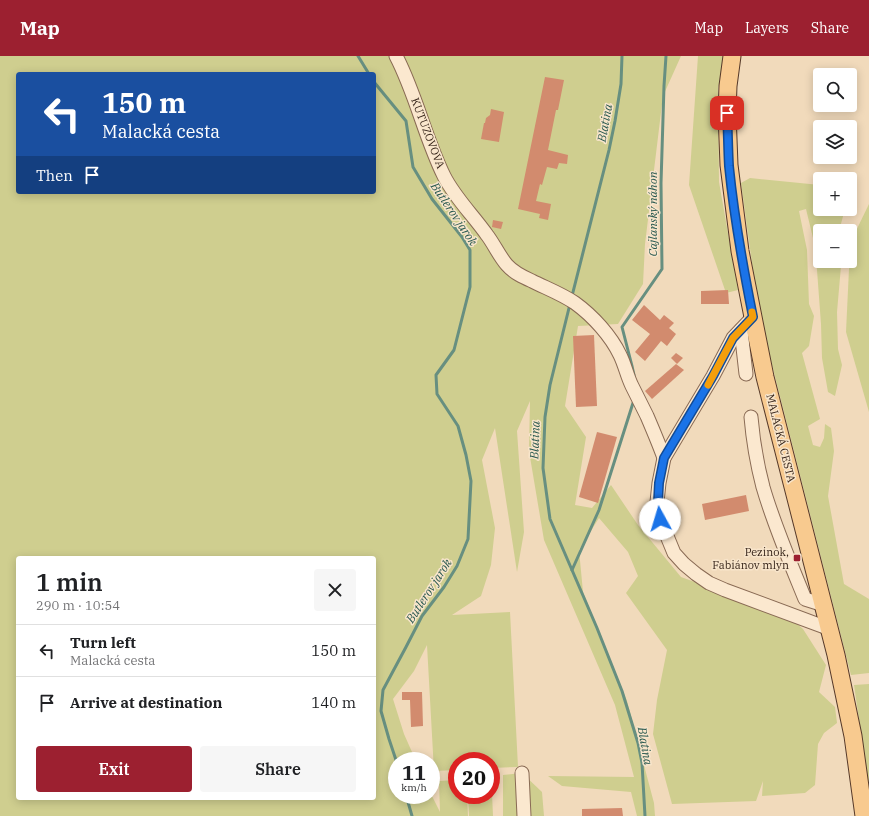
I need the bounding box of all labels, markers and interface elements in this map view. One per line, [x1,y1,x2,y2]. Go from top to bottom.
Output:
text: Map [20,16,60,40]
text: Map [695,19,723,37]
text: Layers [745,19,789,37]
text: Share [811,19,849,37]
map controls [813,68,857,268]
button: search [813,68,857,112]
text: 150 m [102,84,186,121]
icon: left [36,88,88,140]
street label: KUTUZOVOVA [408,96,448,171]
pin [710,96,744,130]
water label: Blatina [594,102,615,144]
icon: arrive [716,102,738,124]
text: Malacká cesta [102,120,220,143]
button: layers [813,120,857,164]
icon: arrive [81,164,103,186]
text: Then [36,166,73,185]
water label: Cajlanský náhon [645,171,660,256]
button: + [813,172,857,216]
water label: Butlerov jarok [427,178,481,249]
button: − [813,224,857,268]
street label: MALACKÁ CESTA [763,392,799,484]
water label: Blatina [526,420,543,460]
position arrow [639,498,681,540]
place label: Pezinok, Fabiánov mlyn [712,545,789,572]
marker: Pezinok, Fabiánov mlyn [792,553,802,563]
water label: Butlerov jarok [402,555,455,626]
text: 1 min [36,566,103,598]
button: close [314,569,356,611]
text: 290 m · 10:54 [36,597,120,614]
text: Turn left [70,633,136,652]
icon: left [36,640,58,662]
text: 150 m [311,641,356,660]
text: Malacká cesta [70,652,155,669]
icon: arrive [36,692,58,714]
text: Arrive at destination [70,693,222,712]
text: 140 m [311,693,356,712]
water label: Blatina [635,725,656,767]
button: Exit [36,746,192,792]
button: Share [200,746,356,792]
speed limit sign: 20 [448,752,500,804]
text: 11 [402,759,426,786]
text: km/h [401,781,427,794]

